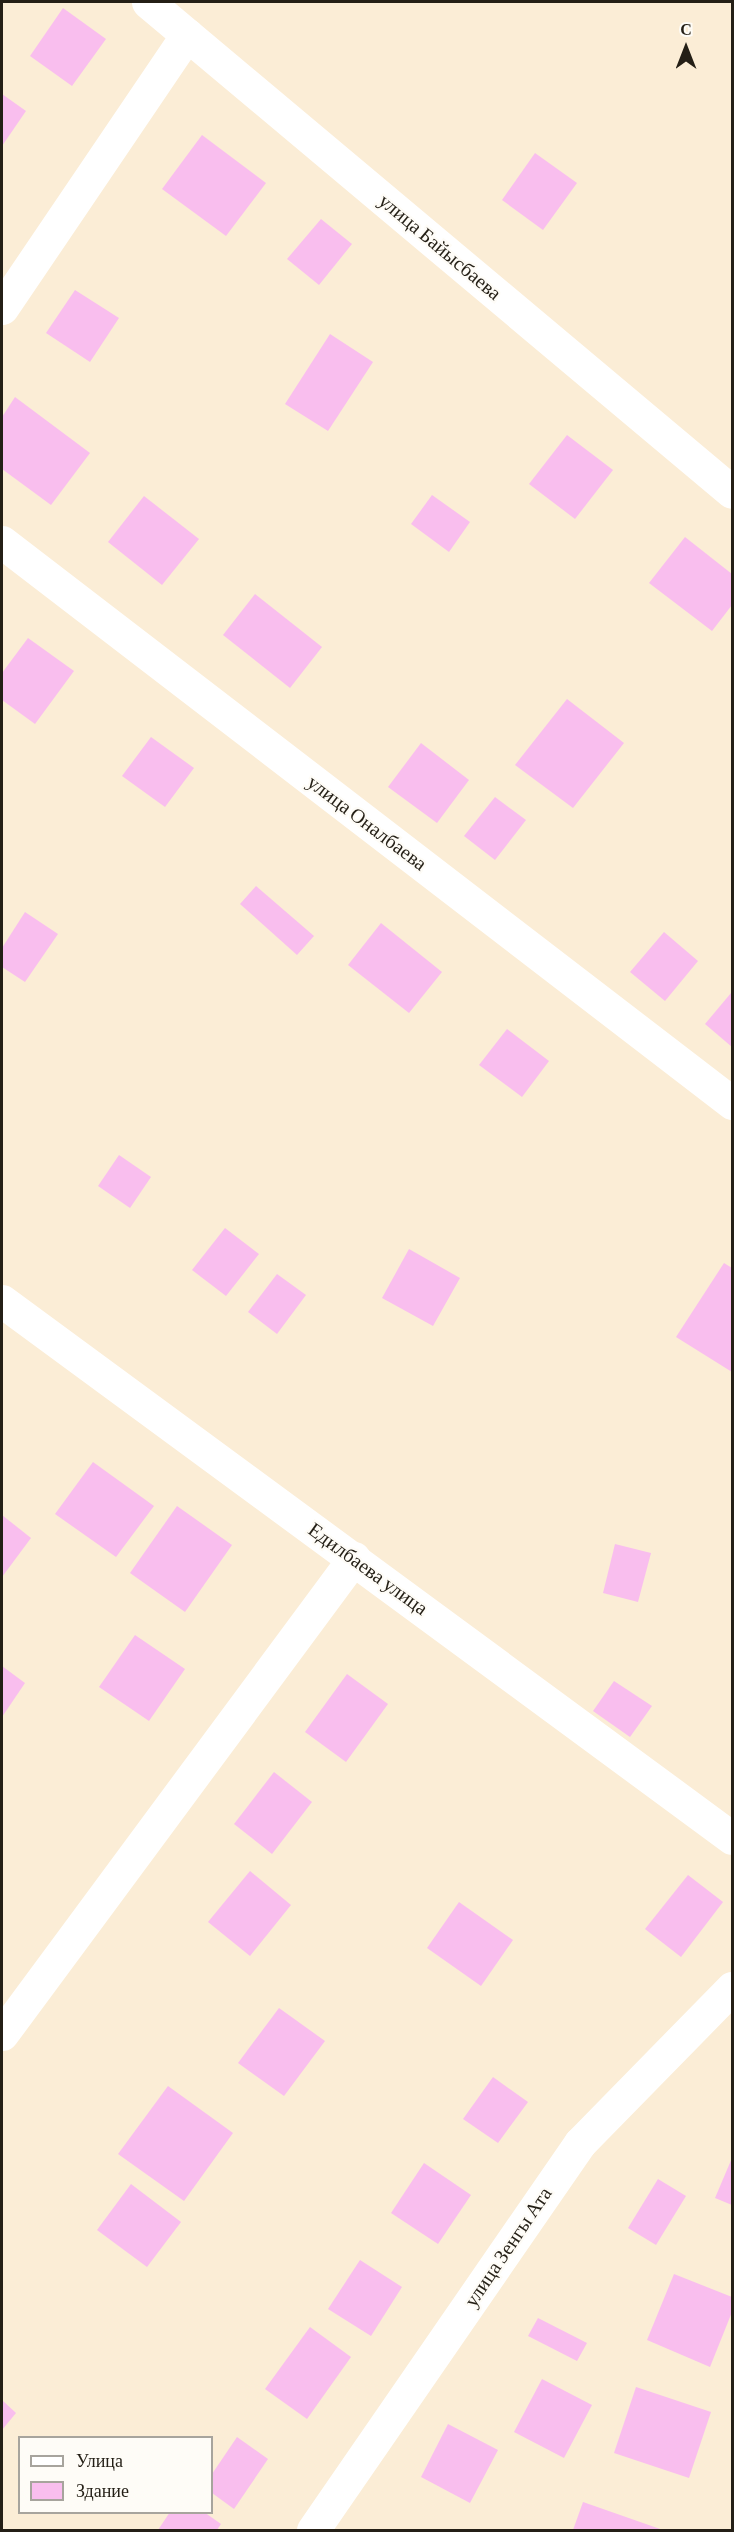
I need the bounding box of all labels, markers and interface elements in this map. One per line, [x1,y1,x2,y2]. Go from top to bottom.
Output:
north arrow [656,18,716,78]
text: С [680,21,692,38]
street label: улица Байысбаева [374,189,506,305]
street label: улица Оналбаева [303,770,431,876]
street label: Едилбаева улица [303,1518,433,1620]
street label: улица Зенгы Ата [459,2182,557,2312]
legend [18,2436,213,2514]
text: Улица [76,2451,123,2471]
text: Здание [76,2481,129,2501]

